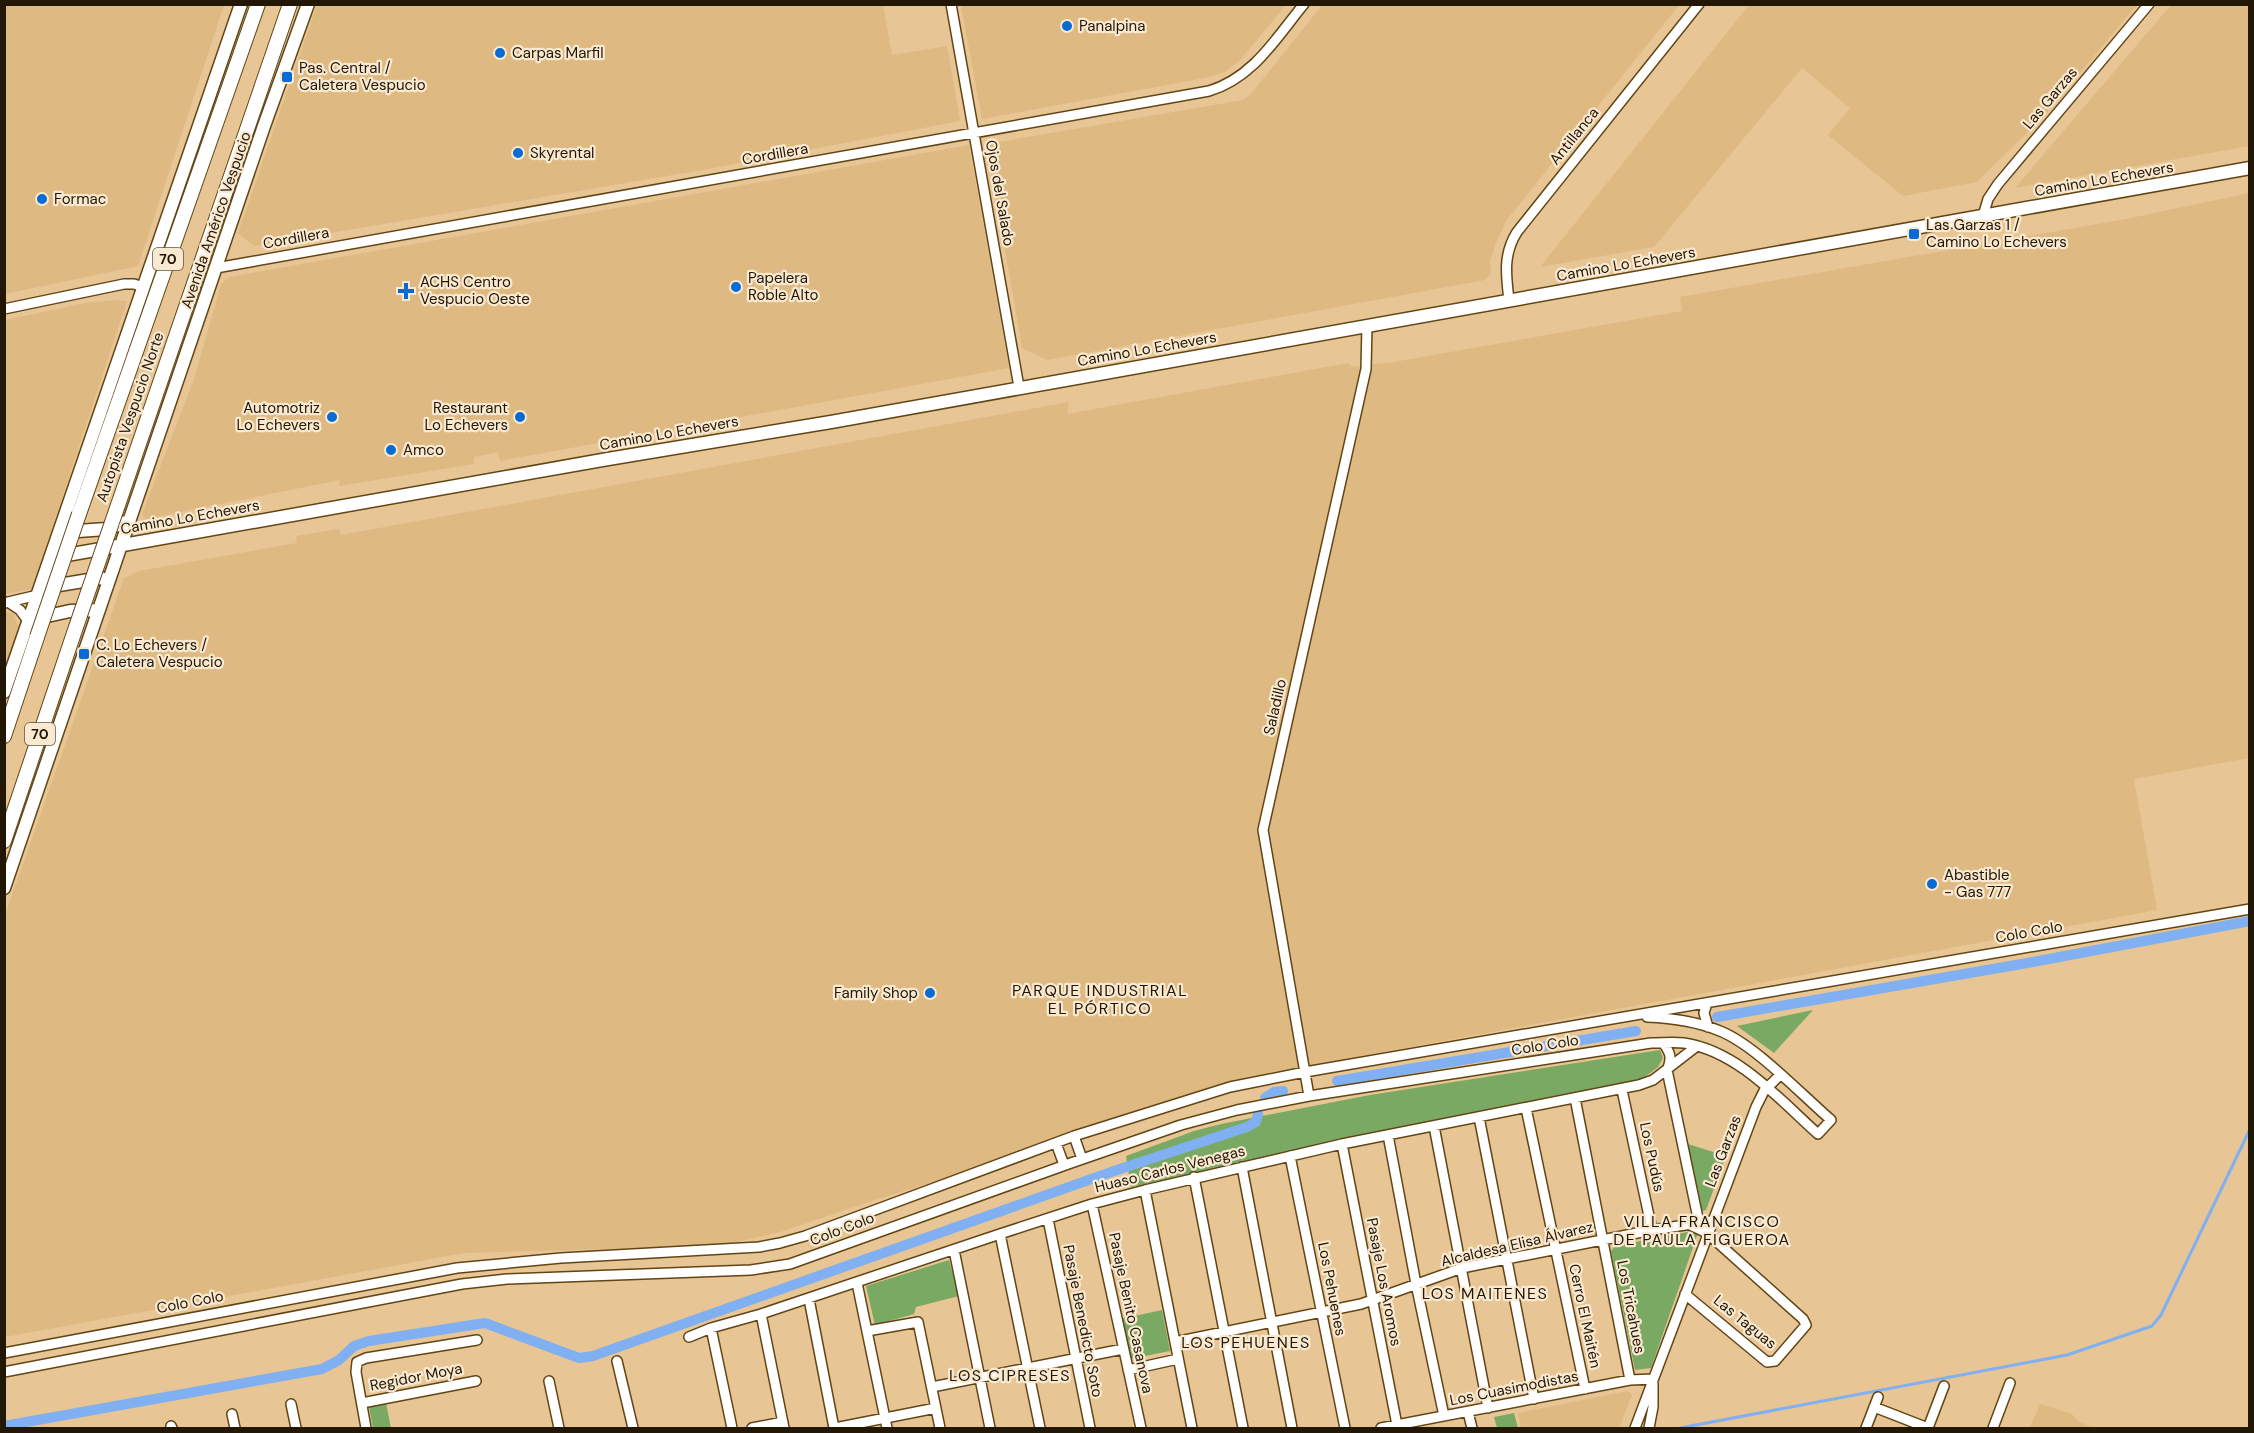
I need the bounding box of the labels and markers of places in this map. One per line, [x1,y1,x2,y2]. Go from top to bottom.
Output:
place label: Panalpina [1079,16,1145,36]
marker: Panalpina [1060,19,1074,33]
place label: Carpas Marfil [512,43,604,63]
marker: Carpas Marfil [493,46,507,60]
place label: Pas. Central / Caletera Vespucio [299,58,426,95]
marker: Pas. Central / Caletera Vespucio [280,70,294,84]
place label: Skyrental [530,143,594,163]
marker: Skyrental [511,146,525,160]
place label: Formac [54,189,106,209]
marker: Formac [35,192,49,206]
place label: Las Garzas 1 / Camino Lo Echevers [1926,215,2067,252]
marker: Las Garzas 1 / Camino Lo Echevers [1907,227,1921,241]
place label: Papelera Roble Alto [748,268,819,305]
place label: ACHS Centro Vespucio Oeste [420,272,530,309]
marker: Papelera Roble Alto [729,280,743,294]
marker: ACHS Centro Vespucio Oeste [397,282,415,300]
place label: Automotriz Lo Echevers [236,398,320,435]
place label: Restaurant Lo Echevers [424,398,508,435]
marker: Automotriz Lo Echevers [325,410,339,424]
marker: Restaurant Lo Echevers [513,410,527,424]
place label: Amco [403,440,444,460]
marker: Amco [384,443,398,457]
place label: C. Lo Echevers / Caletera Vespucio [96,635,223,672]
marker: C. Lo Echevers / Caletera Vespucio [77,647,91,661]
place label: Abastible - Gas 777 [1944,865,2011,902]
marker: Abastible - Gas 777 [1925,877,1939,891]
place label: Family Shop [834,983,918,1003]
marker: Family Shop [923,986,937,1000]

